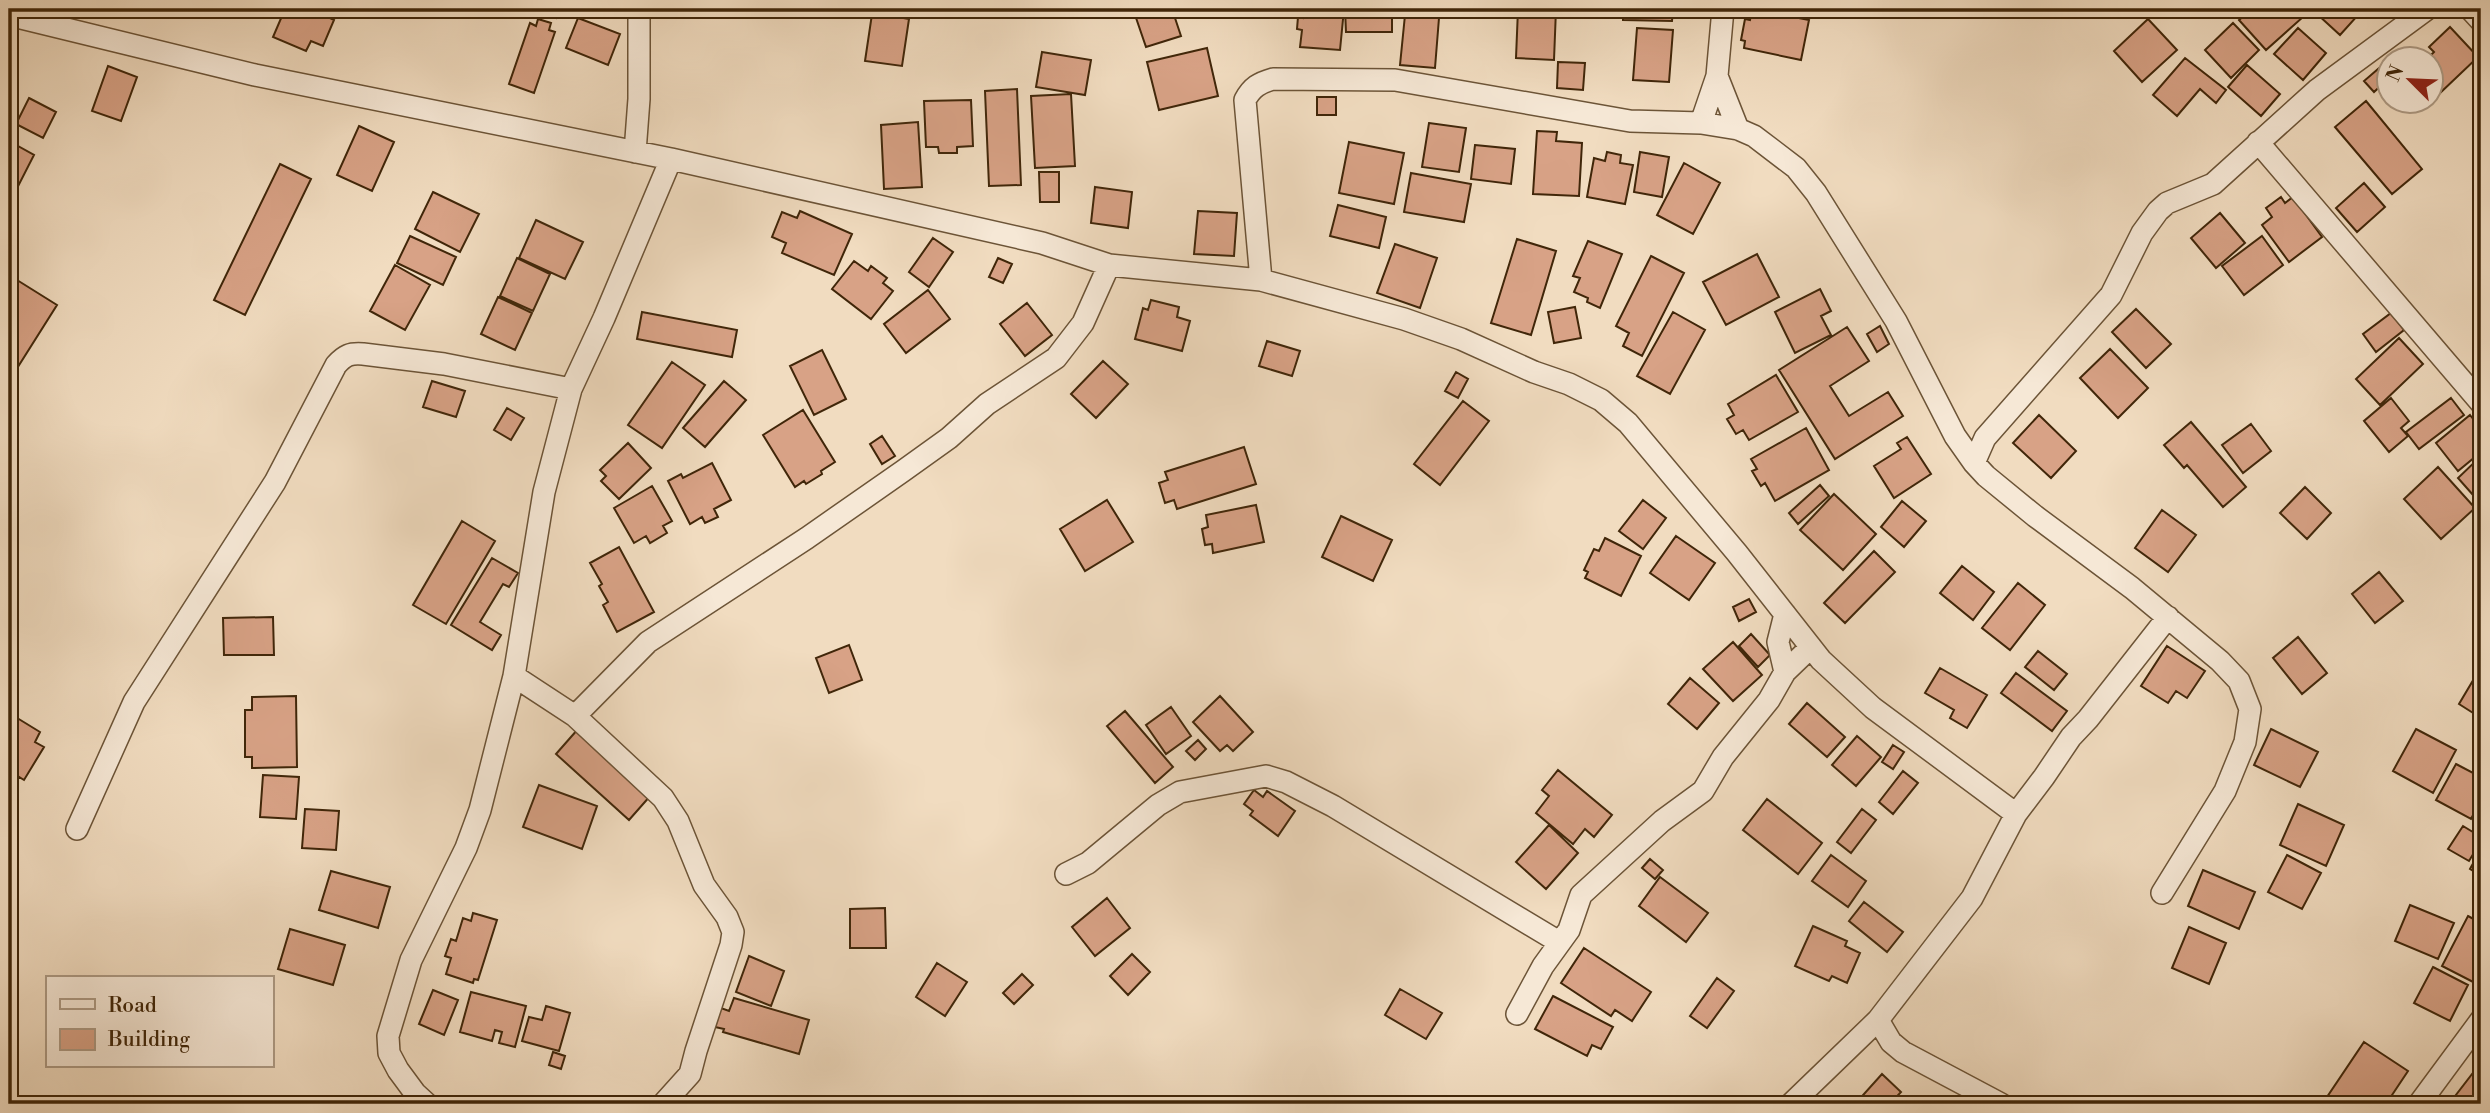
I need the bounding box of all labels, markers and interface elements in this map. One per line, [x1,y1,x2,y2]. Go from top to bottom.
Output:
north arrow [2374,46,2444,116]
text: N [2381,62,2409,85]
legend [46,976,273,1068]
text: Road [108,993,157,1019]
text: Building [107,1027,190,1053]

